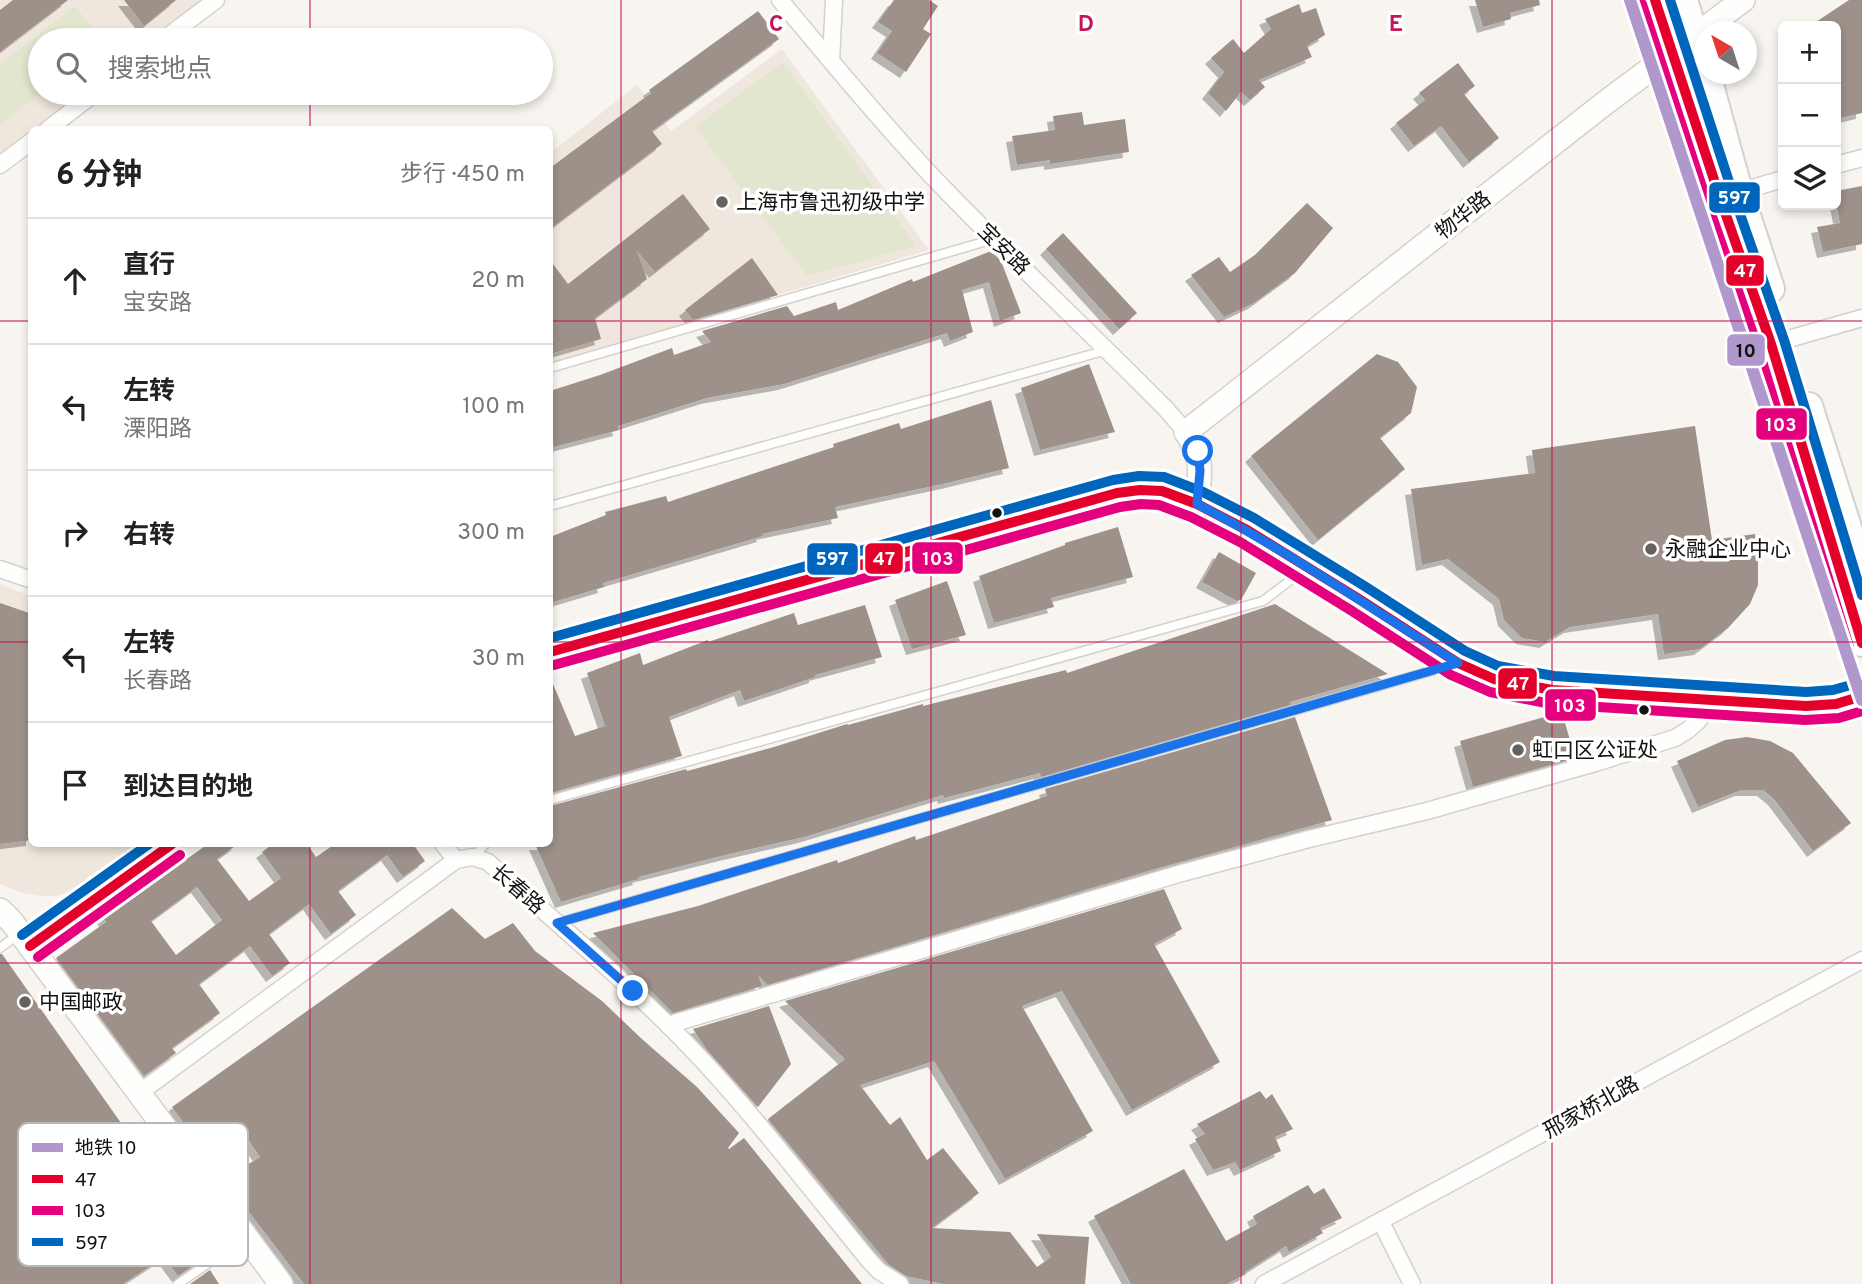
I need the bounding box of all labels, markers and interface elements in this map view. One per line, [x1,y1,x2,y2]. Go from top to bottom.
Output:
text: C [769,11,783,40]
text: D [1078,11,1094,40]
text: E [1389,11,1403,40]
north arrow [1694,21,1757,84]
map controls [1778,21,1841,210]
button: + [1778,21,1841,84]
search box [28,28,553,105]
icon: search [52,48,90,86]
text: 搜索地点 [108,54,212,87]
button: − [1778,84,1841,147]
button: layers [1778,147,1841,210]
text: 6 分钟 [56,158,142,195]
text: 步行 · 450 m [400,161,525,190]
line badge: 597 [1708,181,1761,214]
street label: 物华路 [1431,186,1497,246]
text: 597 [1717,187,1751,211]
place label: 上海市鲁迅初级中学 [736,190,925,217]
marker: 上海市鲁迅初级中学 [714,194,730,210]
street label: 宝安路 [971,218,1035,282]
text: 直行 [123,250,175,283]
line badge: 47 [1725,254,1765,287]
text: 47 [1734,260,1756,284]
icon: ahead [56,262,94,300]
text: 20 m [471,267,525,296]
text: 宝安路 [123,290,192,319]
line badge: 10 [1726,333,1766,367]
text: 10 [1736,340,1756,364]
text: 左转 [123,376,175,409]
icon: left [56,388,94,426]
text: 100 m [462,393,525,422]
line badge: 103 [1755,407,1808,441]
text: 103 [1765,414,1797,438]
text: 溧阳路 [123,416,192,445]
route start [1182,435,1213,466]
unlabelled marker [990,506,1004,520]
icon: right [56,514,94,552]
text: 300 m [457,519,525,548]
text: 右转 [123,520,175,553]
place label: 永融企业中心 [1665,537,1791,564]
line badge: 103 [911,541,964,575]
marker: 永融企业中心 [1643,541,1659,557]
line badge: 597 [806,542,859,576]
line badge: 47 [864,542,904,575]
text: 597 [815,548,849,572]
text: 47 [873,548,895,572]
text: 103 [922,548,954,572]
text: 左转 [123,628,175,661]
icon: left [56,640,94,678]
text: 30 m [472,645,525,674]
line badge: 47 [1497,667,1538,700]
text: 长春路 [123,668,192,697]
text: 47 [1507,673,1529,697]
line badge: 103 [1544,688,1597,722]
text: 103 [1554,695,1586,719]
unlabelled marker [1637,703,1651,717]
place label: 虹口区公证处 [1532,738,1658,765]
marker: 虹口区公证处 [1510,742,1526,758]
icon: arrive [56,766,94,804]
text: 到达目的地 [123,772,253,805]
street label: 长春路 [484,859,550,921]
route end [617,975,648,1006]
place label: 中国邮政 [39,990,123,1017]
marker: 中国邮政 [17,994,33,1010]
street label: 邢家桥北路 [1539,1071,1644,1146]
legend [18,1123,248,1266]
text: 地铁 10 [75,1137,137,1161]
text: 47 [75,1169,97,1193]
text: 103 [75,1200,106,1224]
text: 597 [75,1232,107,1256]

